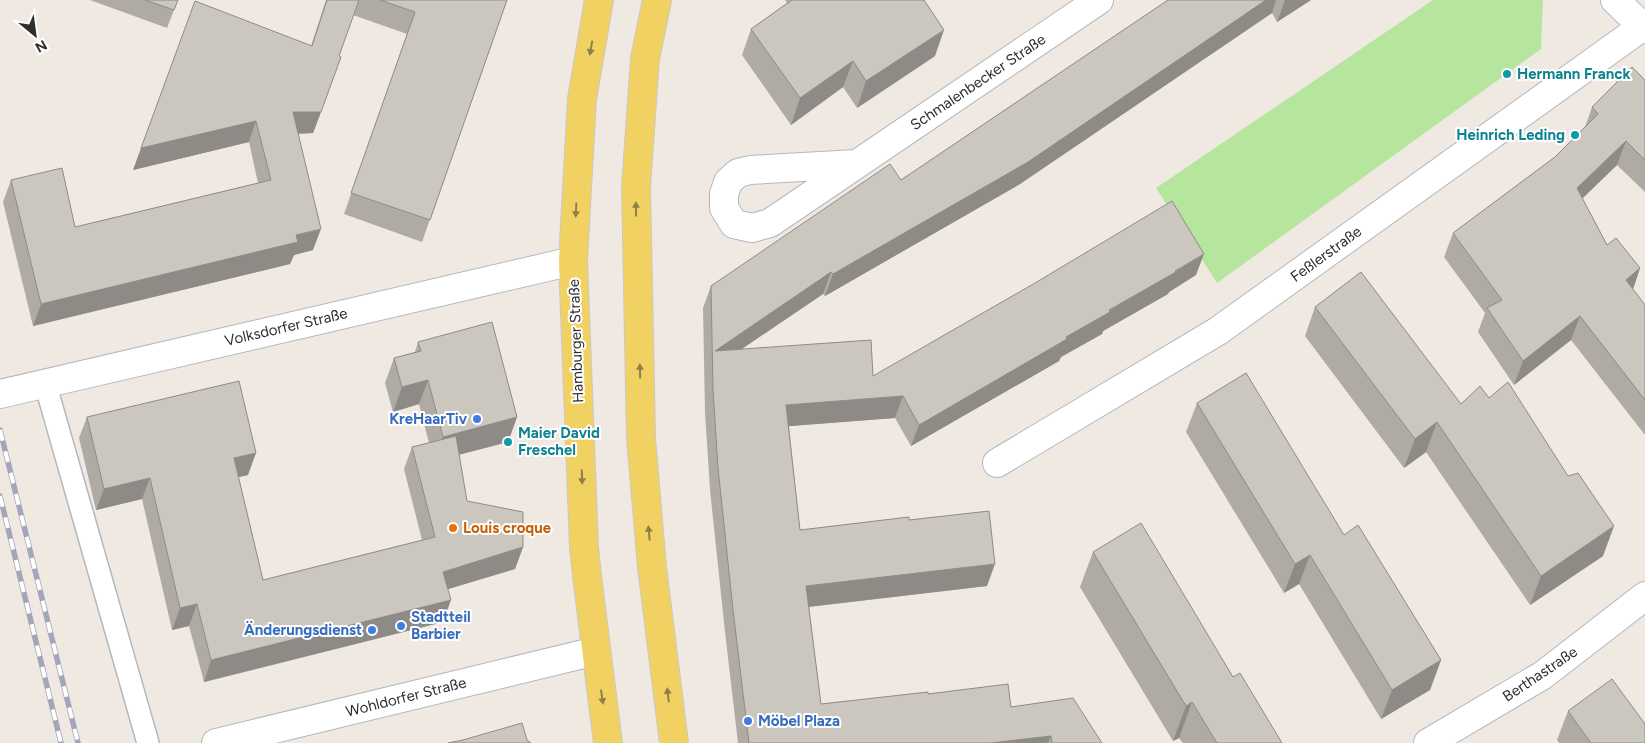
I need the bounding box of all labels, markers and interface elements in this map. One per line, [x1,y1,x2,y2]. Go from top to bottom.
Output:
north arrow [10,10,60,60]
street label: Schmalenbecker Straße [907,30,1049,134]
text: N [32,36,50,56]
one-way arrow [586,40,594,56]
place label: Hermann Franck [1517,65,1631,83]
marker: Hermann Franck [1501,68,1513,80]
place label: Heinrich Leding [1456,126,1565,144]
marker: Heinrich Leding [1569,129,1581,141]
one-way arrow [632,200,640,216]
one-way arrow [571,202,579,218]
street label: Feßlerstraße [1287,222,1365,286]
street label: Hamburger Straße [565,279,587,403]
street label: Volksdorfer Straße [223,304,349,350]
one-way arrow [635,363,643,379]
place label: KreHaarTiv [389,410,468,428]
marker: KreHaarTiv [471,413,483,425]
place label: Maier David Freschel [518,424,600,459]
marker: Maier David Freschel [502,436,514,448]
one-way arrow [578,469,586,485]
place label: Louis croque [463,519,552,537]
marker: Louis croque [447,522,459,534]
one-way arrow [645,525,653,541]
place label: Stadtteil Barbier [411,608,471,643]
place label: Änderungsdienst [244,620,362,639]
marker: Stadtteil Barbier [395,620,407,632]
marker: Änderungsdienst [366,624,378,636]
street label: Berthastraße [1499,642,1581,706]
street label: Wohldorfer Straße [344,673,468,721]
one-way arrow [664,686,672,702]
one-way arrow [598,689,606,705]
place label: Möbel Plaza [758,712,840,730]
marker: Möbel Plaza [742,715,754,727]

